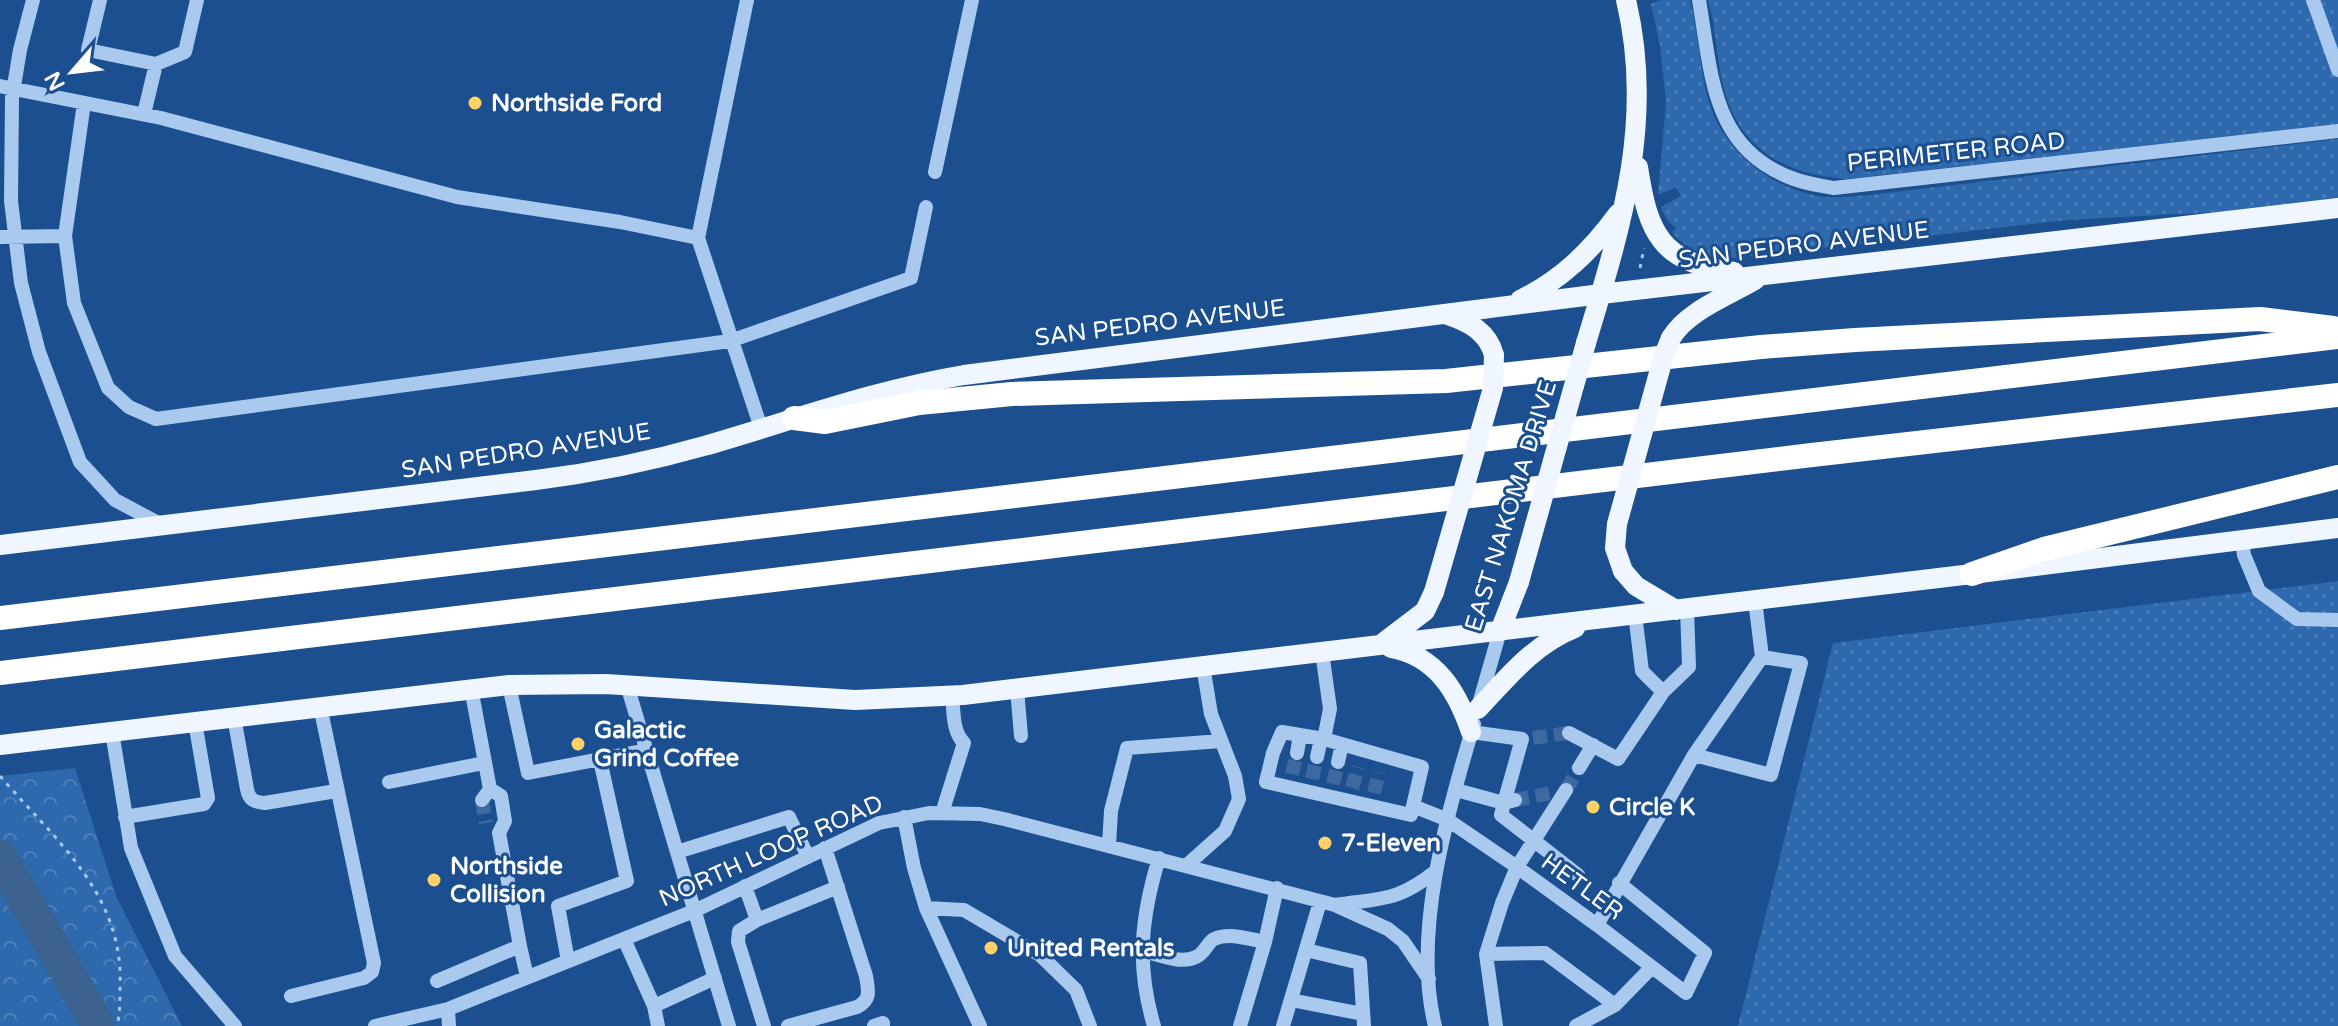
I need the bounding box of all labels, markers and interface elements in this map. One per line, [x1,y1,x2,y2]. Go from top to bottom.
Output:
north arrow [32,32,112,112]
text: N [40,67,71,95]
place label: Northside Ford [491,89,662,118]
marker: Northside Ford [466,94,484,112]
street label: PERIMETER ROAD [1845,126,2067,178]
street label: SAN PEDRO AVENUE [1677,215,1931,275]
street label: SAN PEDRO AVENUE [1033,293,1287,353]
street label: EAST NAKOMA DRIVE [1459,377,1563,635]
street label: SAN PEDRO AVENUE [399,417,653,485]
place label: Galactic Grind Coffee [594,716,740,773]
marker: Galactic Grind Coffee [569,735,587,753]
street label: NORTH LOOP ROAD [654,789,888,913]
place label: Circle K [1609,793,1695,822]
marker: Circle K [1584,798,1602,816]
place label: 7-Eleven [1341,829,1441,858]
marker: 7-Eleven [1316,834,1334,852]
street label: HETLER [1535,848,1629,926]
place label: Northside Collision [450,852,563,909]
marker: Northside Collision [425,871,443,889]
place label: United Rentals [1007,934,1174,963]
marker: United Rentals [982,939,1000,957]

